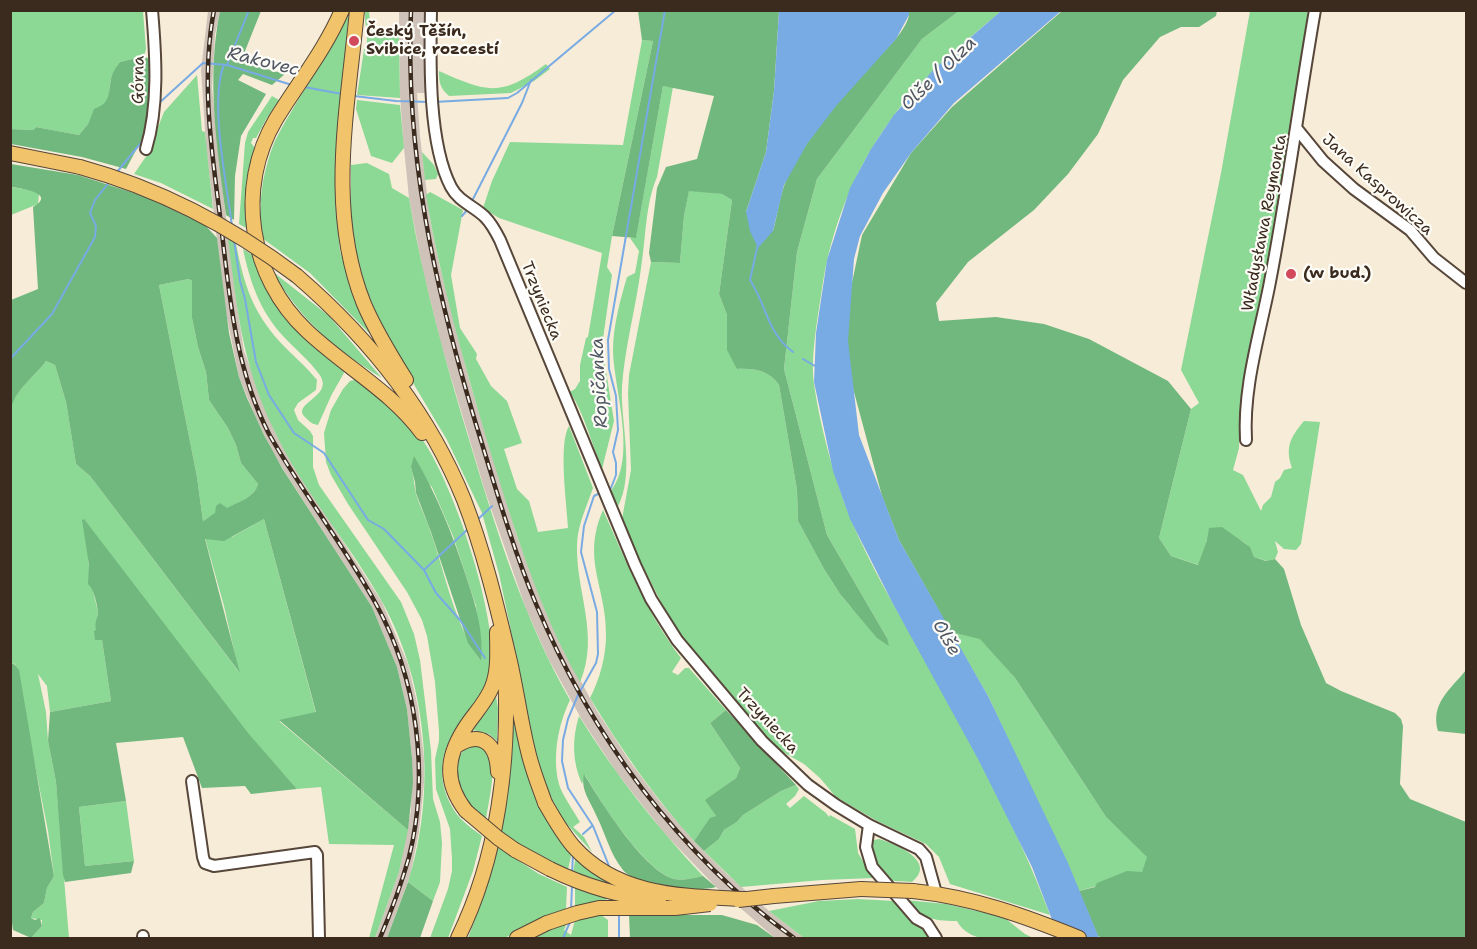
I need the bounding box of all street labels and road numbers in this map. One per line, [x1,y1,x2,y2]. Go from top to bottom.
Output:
street label: Górna [129,56,149,104]
street label: Jana Kasprowicza [1318,130,1436,240]
street label: Władysława Reymonta [1238,133,1292,313]
street label: Trzyniecka [517,259,565,343]
street label: Trzyniecka [732,684,802,758]

